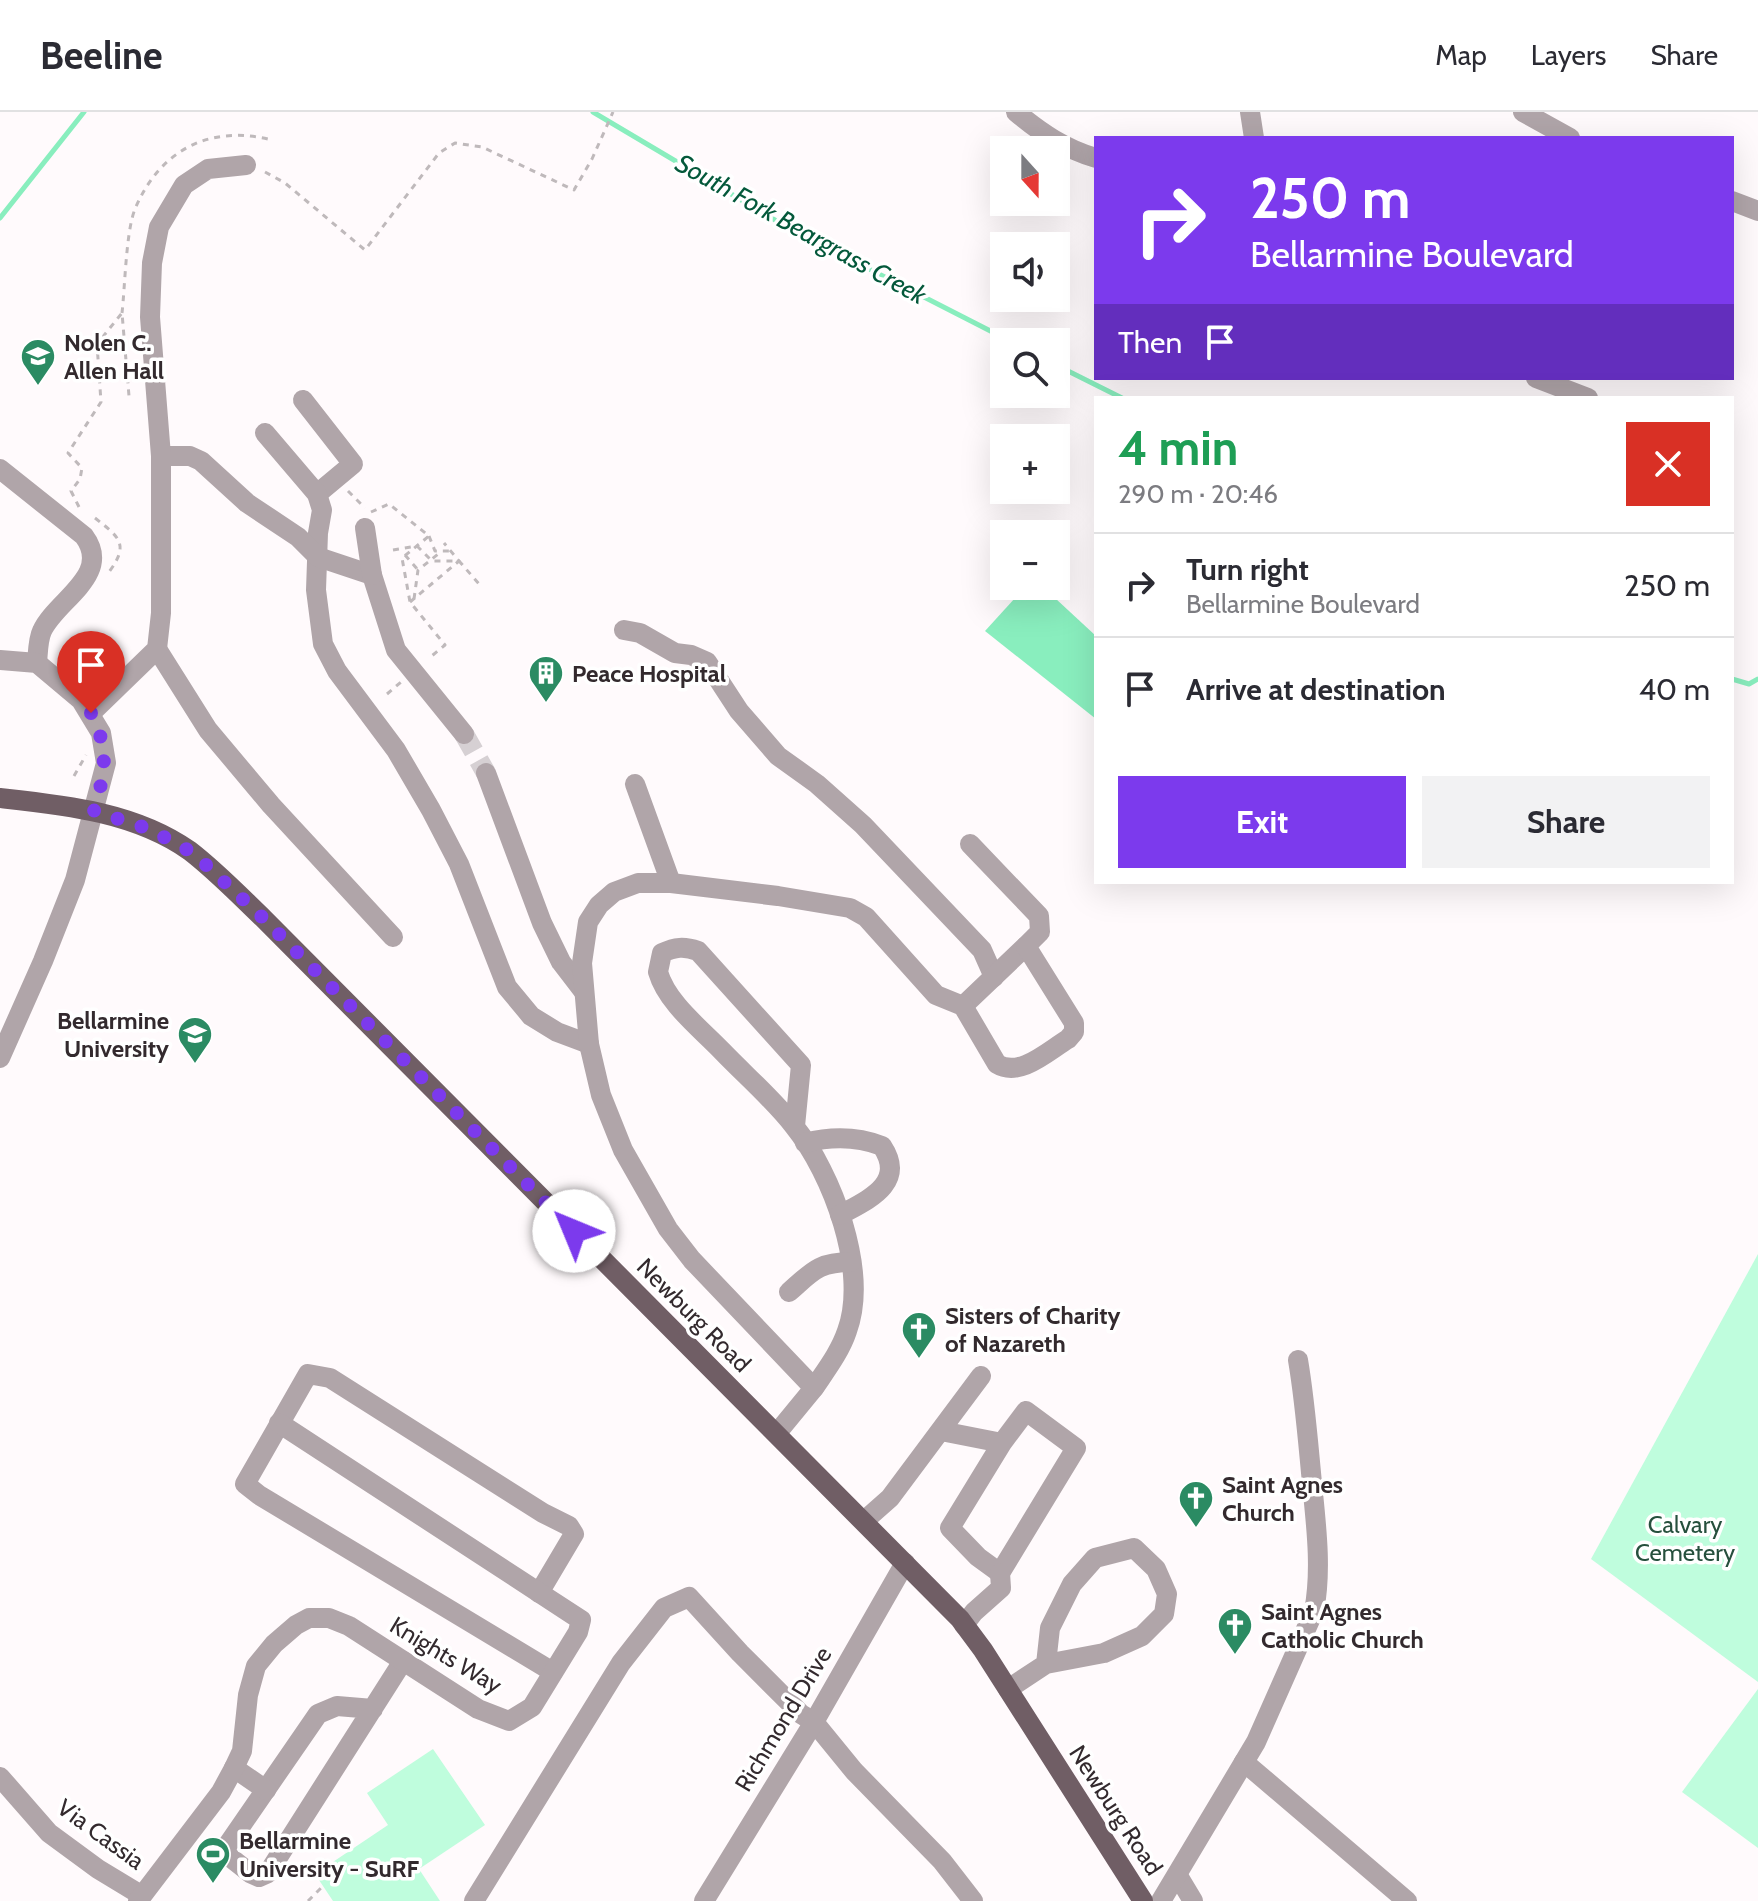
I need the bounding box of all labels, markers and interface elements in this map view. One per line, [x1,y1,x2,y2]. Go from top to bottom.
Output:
text: Beeline [40,32,163,79]
text: Map [1435,38,1487,72]
text: Layers [1531,38,1606,72]
text: Share [1650,38,1718,72]
north arrow [990,136,1070,216]
map controls [990,136,1070,600]
water label: South Fork Beargrass Creek [670,147,933,312]
text: 250 m [1250,164,1411,232]
icon: right [1118,168,1222,272]
button: sound [990,232,1070,312]
text: Bellarmine Boulevard [1250,232,1574,276]
icon: arrive [1198,320,1242,364]
text: Then [1118,324,1182,361]
place label: Nolen C. Allen Hall [64,328,164,385]
button: search [990,328,1070,408]
school or university icon: Nolen C. Allen Hall [19,337,57,387]
text: 4 min [1118,419,1238,477]
button: close [1626,422,1710,506]
button: + [990,424,1070,504]
text: 290 m · 20:46 [1118,478,1278,510]
button: − [990,520,1070,600]
text: Turn right [1186,551,1309,588]
icon: right [1118,563,1162,607]
text: 250 m [1624,567,1710,604]
text: Bellarmine Boulevard [1186,588,1420,620]
pin [57,631,125,713]
icon: arrive [69,643,113,687]
building icon: Peace Hospital [527,654,565,704]
place label: Peace Hospital [572,659,726,688]
icon: arrive [1118,667,1162,711]
text: Arrive at destination [1186,671,1446,708]
text: 40 m [1639,671,1710,708]
button: Exit [1118,776,1406,868]
button: Share [1422,776,1710,868]
place label: Bellarmine University [57,1006,169,1063]
school or university icon: Bellarmine University [176,1015,214,1065]
position arrow [532,1189,616,1273]
street label: Newburg Road [631,1252,757,1378]
place label: Sisters of Charity of Nazareth [945,1301,1121,1358]
church icon: Sisters of Charity of Nazareth [900,1310,938,1360]
place label: Saint Agnes Church [1222,1470,1343,1527]
church icon: Saint Agnes Church [1177,1479,1215,1529]
park label: Calvary Cemetery [1635,1510,1735,1567]
place label: Saint Agnes Catholic Church [1261,1597,1424,1654]
church icon: Saint Agnes Catholic Church [1216,1606,1254,1656]
street label: Knights Way [385,1610,507,1700]
street label: Richmond Drive [728,1641,838,1797]
street label: Newburg Road [1063,1740,1169,1880]
street label: Via Cassia [52,1793,151,1876]
place label: Bellarmine University - SuRF [239,1826,419,1883]
sports icon: Bellarmine University - SuRF [194,1835,232,1885]

